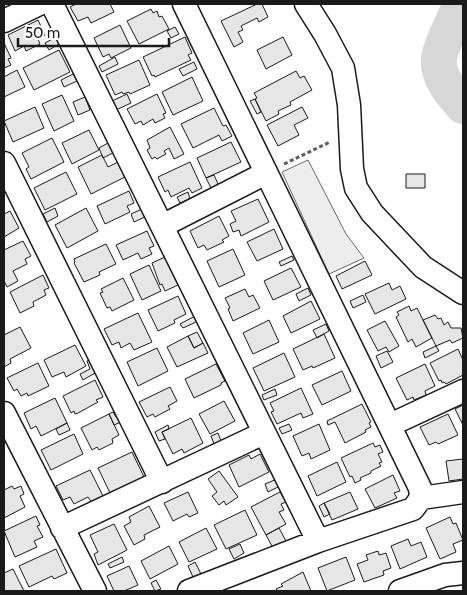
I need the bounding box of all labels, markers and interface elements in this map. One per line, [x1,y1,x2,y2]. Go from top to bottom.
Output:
scale bar [18,15,169,47]
text: 50 m [25,24,60,42]

